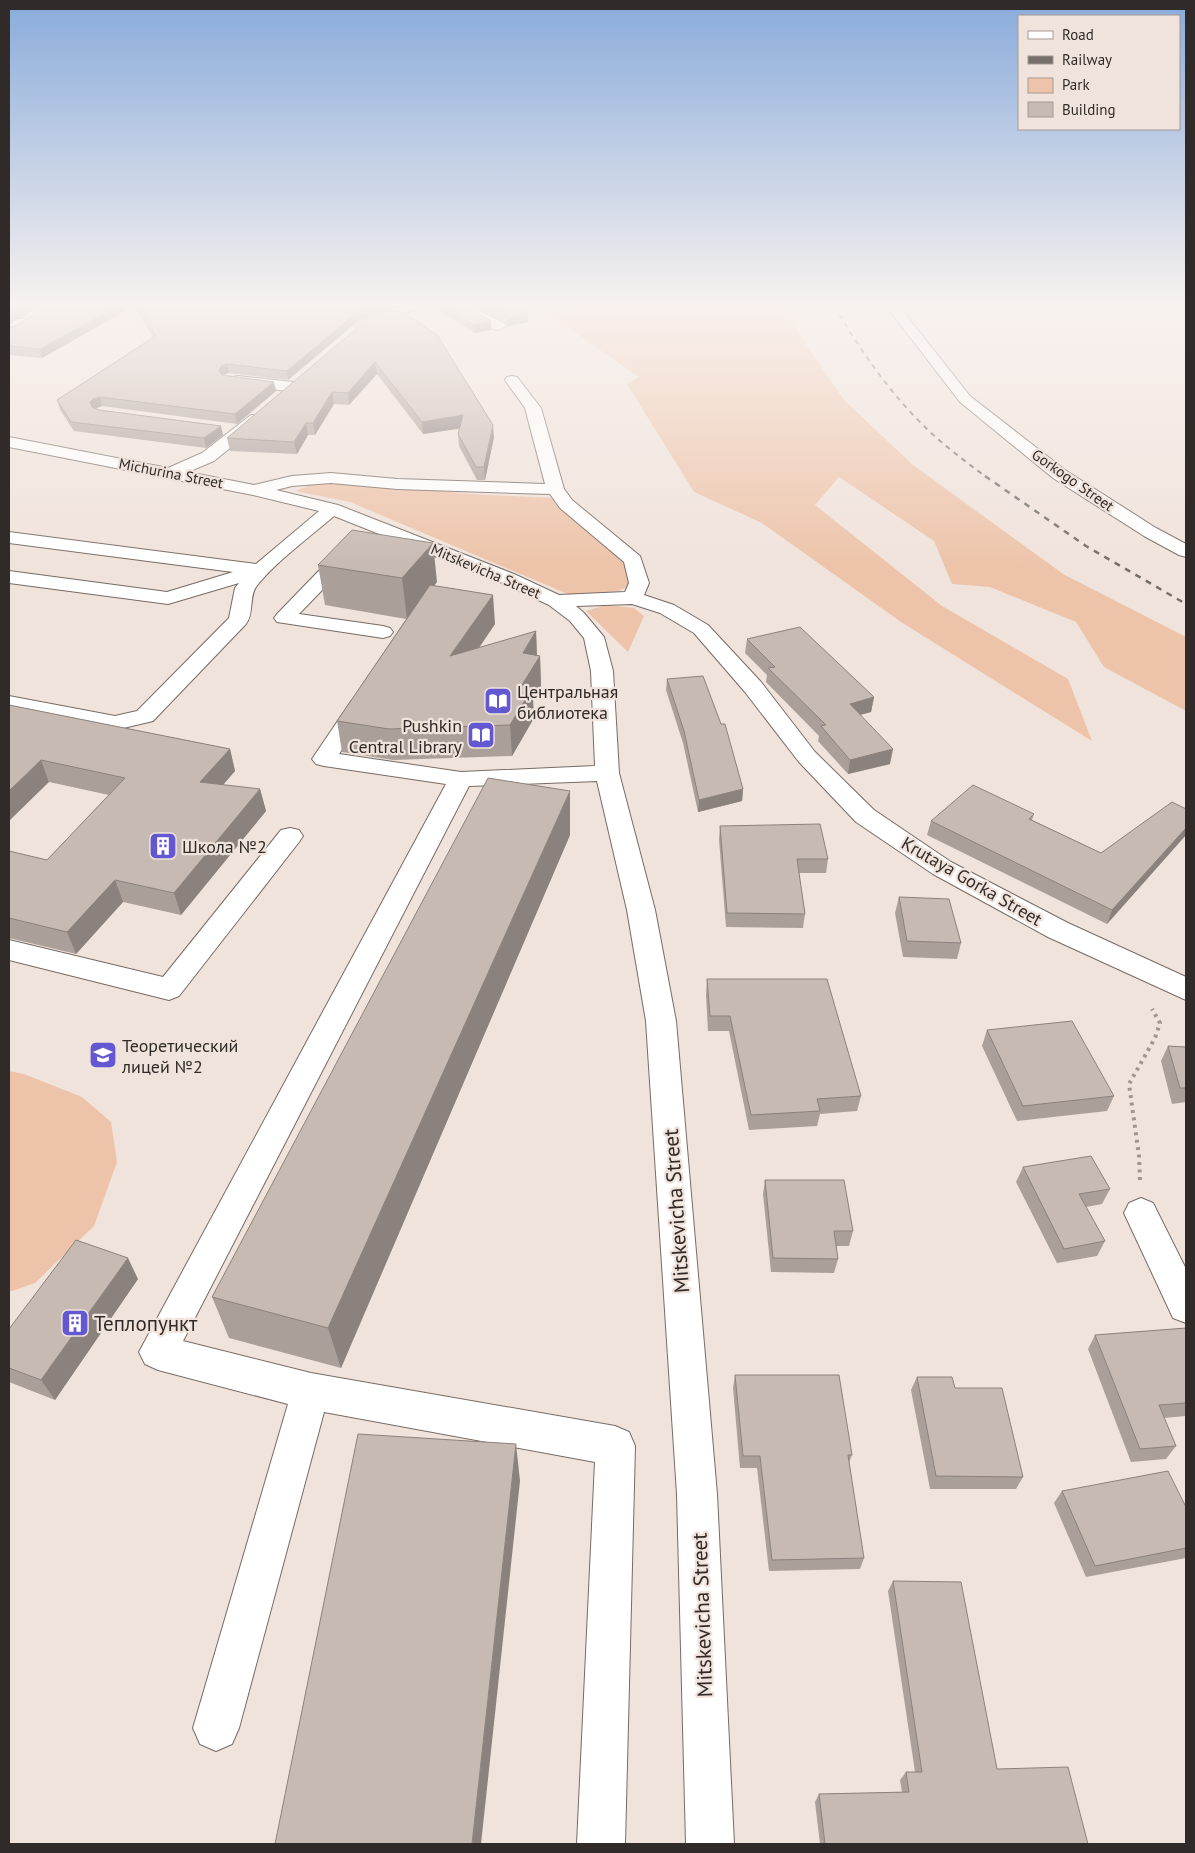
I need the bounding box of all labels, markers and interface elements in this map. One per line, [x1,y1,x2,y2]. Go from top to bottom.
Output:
legend [1018,15,1180,130]
text: Road [1062,25,1094,44]
text: Railway [1062,50,1112,69]
text: Park [1062,75,1090,94]
text: Building [1062,100,1116,119]
street label: Gorkogo Street [1028,445,1118,515]
street label: Michurina Street [117,454,225,492]
street label: Mitskevicha Street [428,539,544,603]
place label: Центральная библиотека [517,680,618,724]
library icon: Центральная библиотека [483,686,513,716]
place label: Pushkin Central Library [349,714,463,758]
library icon: Pushkin Central Library [466,720,496,750]
building icon: Школа №2 [148,831,178,861]
street label: Krutaya Gorka Street [898,831,1046,931]
place label: Школа №2 [182,835,267,858]
place label: Теоретический лицей №2 [121,1034,238,1078]
school or university icon: Теоретический лицей №2 [88,1040,118,1070]
street label: Mitskevicha Street [657,1128,695,1294]
building icon: Теплопункт [60,1308,90,1338]
place label: Теплопункт [94,1310,198,1337]
street label: Mitskevicha Street [686,1532,718,1698]

